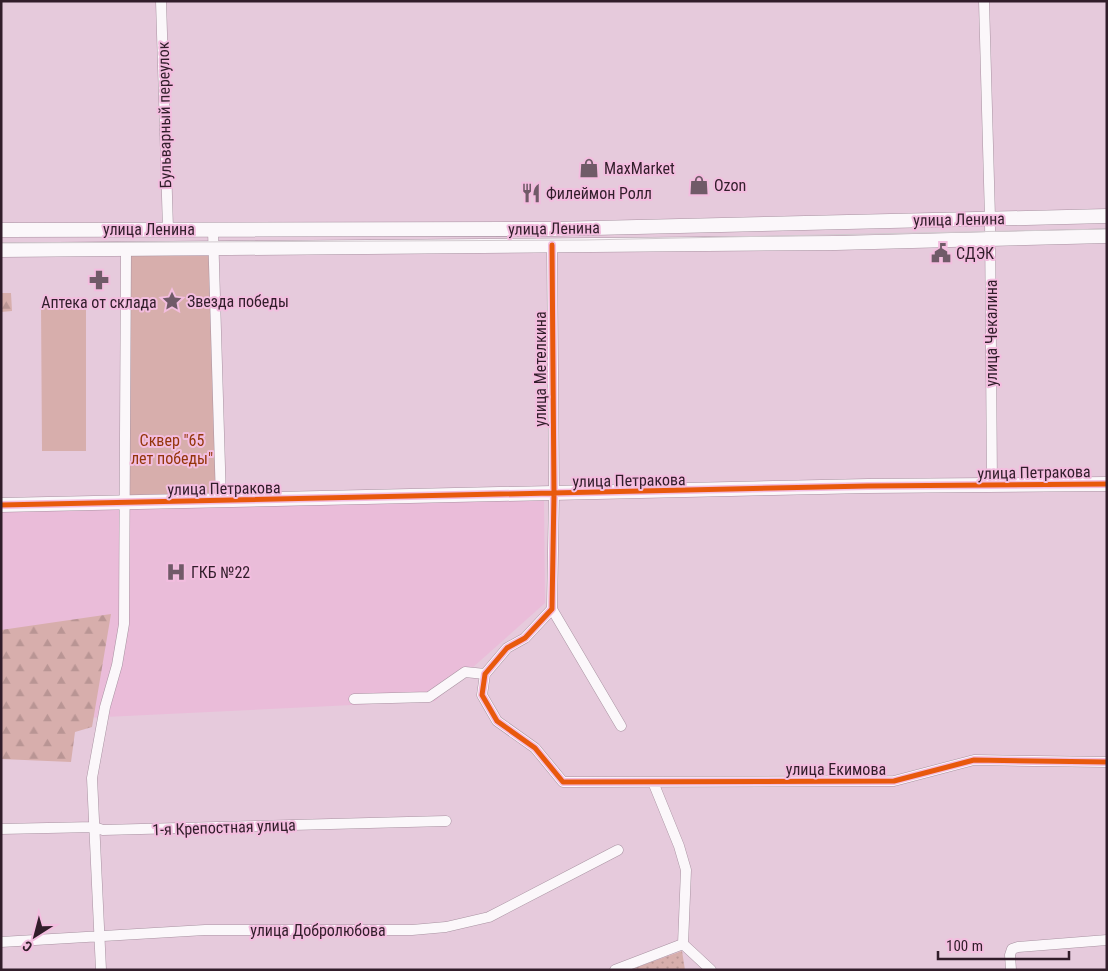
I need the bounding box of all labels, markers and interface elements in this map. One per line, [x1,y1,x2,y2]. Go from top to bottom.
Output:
street label: Бульварный переулок [154,41,175,188]
shop icon: MaxMarket [578,157,600,179]
place label: MaxMarket [604,159,675,178]
shop icon: Ozon [688,174,710,196]
place label: Ozon [714,176,746,195]
restaurant icon: Филеймон Ролл [520,182,542,204]
place label: Филеймон Ролл [546,184,652,203]
street label: улица Ленина [913,209,1005,230]
street label: улица Ленина [508,218,600,239]
street label: улица Ленина [103,220,195,239]
public building icon: СДЭК [930,242,952,264]
place label: СДЭК [956,244,994,263]
pharmacy icon: Аптека от склада [88,269,110,291]
street label: улица Чекалина [982,280,1001,386]
place icon: Звезда победы [161,290,183,312]
place label: Звезда победы [187,292,289,311]
place label: Аптека от склада [41,293,157,312]
street label: улица Метелкина [531,311,550,427]
park label: Сквер "65 лет победы" [131,431,213,468]
street label: улица Петракова [977,462,1091,483]
street label: улица Петракова [572,470,686,491]
street label: улица Петракова [167,478,281,499]
hospital icon: ГКБ №22 [165,561,187,583]
place label: ГКБ №22 [191,563,250,582]
street label: улица Екимова [786,760,886,779]
street label: 1-я Крепостная улица [152,815,296,840]
north arrow [10,911,60,961]
street label: улица Добролюбова [250,921,386,940]
scale bar [938,928,1069,960]
text: 100 m [946,937,983,955]
text: С [19,938,35,955]

